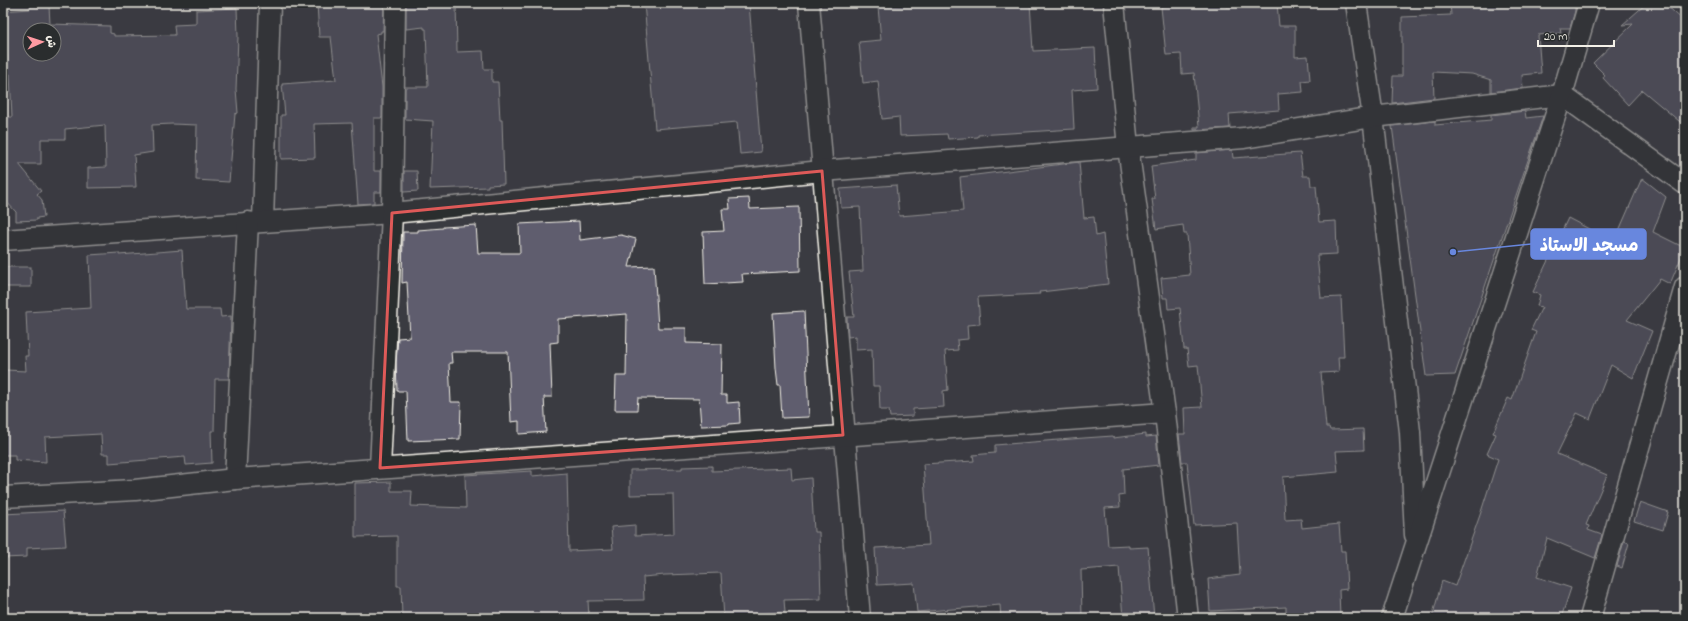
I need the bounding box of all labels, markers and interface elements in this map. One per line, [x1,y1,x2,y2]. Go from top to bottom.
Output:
north arrow [22,22,62,62]
scale bar [1538,22,1614,48]
text: 20 m [1544,28,1567,46]
text: ش [43,35,59,48]
callout: مسجد الاستاذ [1531,229,1646,259]
text: مسجد الاستاذ [1540,234,1638,260]

